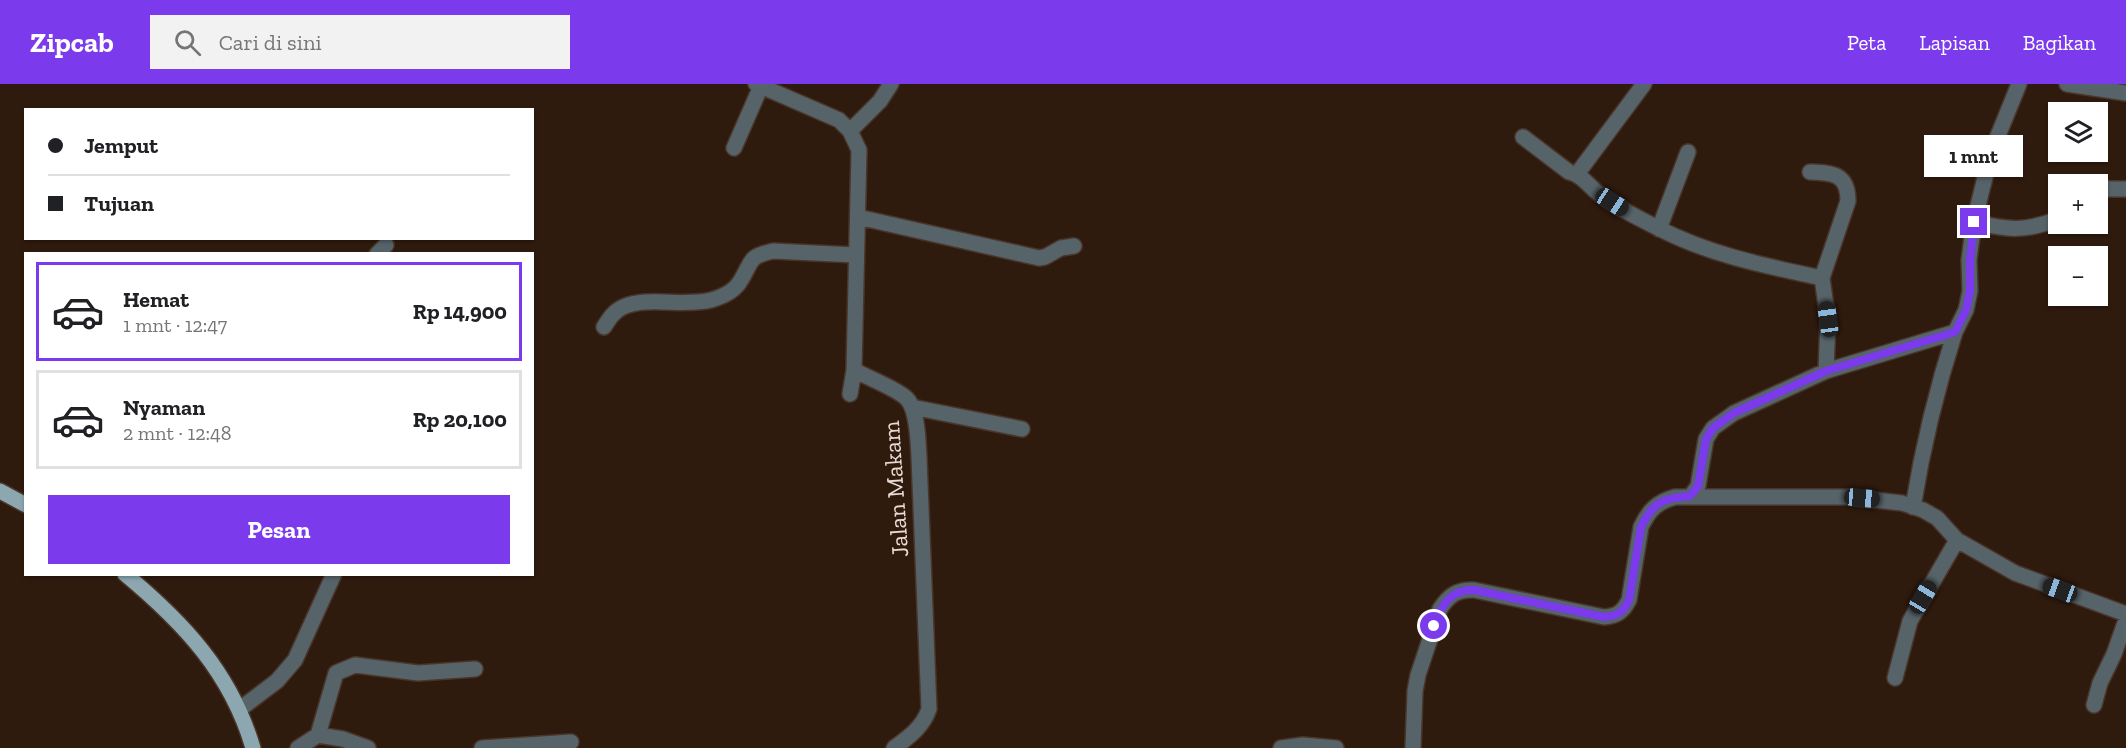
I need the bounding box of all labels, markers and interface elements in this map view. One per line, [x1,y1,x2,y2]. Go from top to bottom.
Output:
search box [150,15,570,69]
text: Zipcab [30,26,114,59]
icon: search [171,26,204,59]
text: Cari di sini [219,29,322,56]
text: Peta [1847,30,1886,55]
text: Lapisan [1919,30,1990,55]
text: Bagikan [2023,30,2096,55]
map controls [2048,102,2108,306]
button: layers [2048,102,2108,162]
text: Jemput [84,132,158,159]
callout: 1 mnt [1924,135,2024,177]
text: 1 mnt [1949,144,1998,168]
button: + [2048,174,2108,234]
car [1592,185,1632,219]
text: Tujuan [84,190,154,217]
route end [1960,208,1987,235]
button: − [2048,246,2108,306]
icon: car [51,285,105,339]
text: Hemat [123,286,189,313]
text: Rp 14,900 [413,298,507,325]
car [1817,300,1839,338]
text: 1 mnt · 12:47 [123,313,227,337]
icon: car [51,393,105,447]
text: Nyaman [123,394,205,421]
text: Rp 20,100 [413,406,507,433]
street label: Jalan Makam [876,420,914,558]
text: 2 mnt · 12:48 [123,421,231,445]
car [1843,487,1881,509]
button: Pesan [48,495,510,564]
car [2040,575,2080,605]
car [1906,577,1940,617]
route start [1420,612,1447,639]

